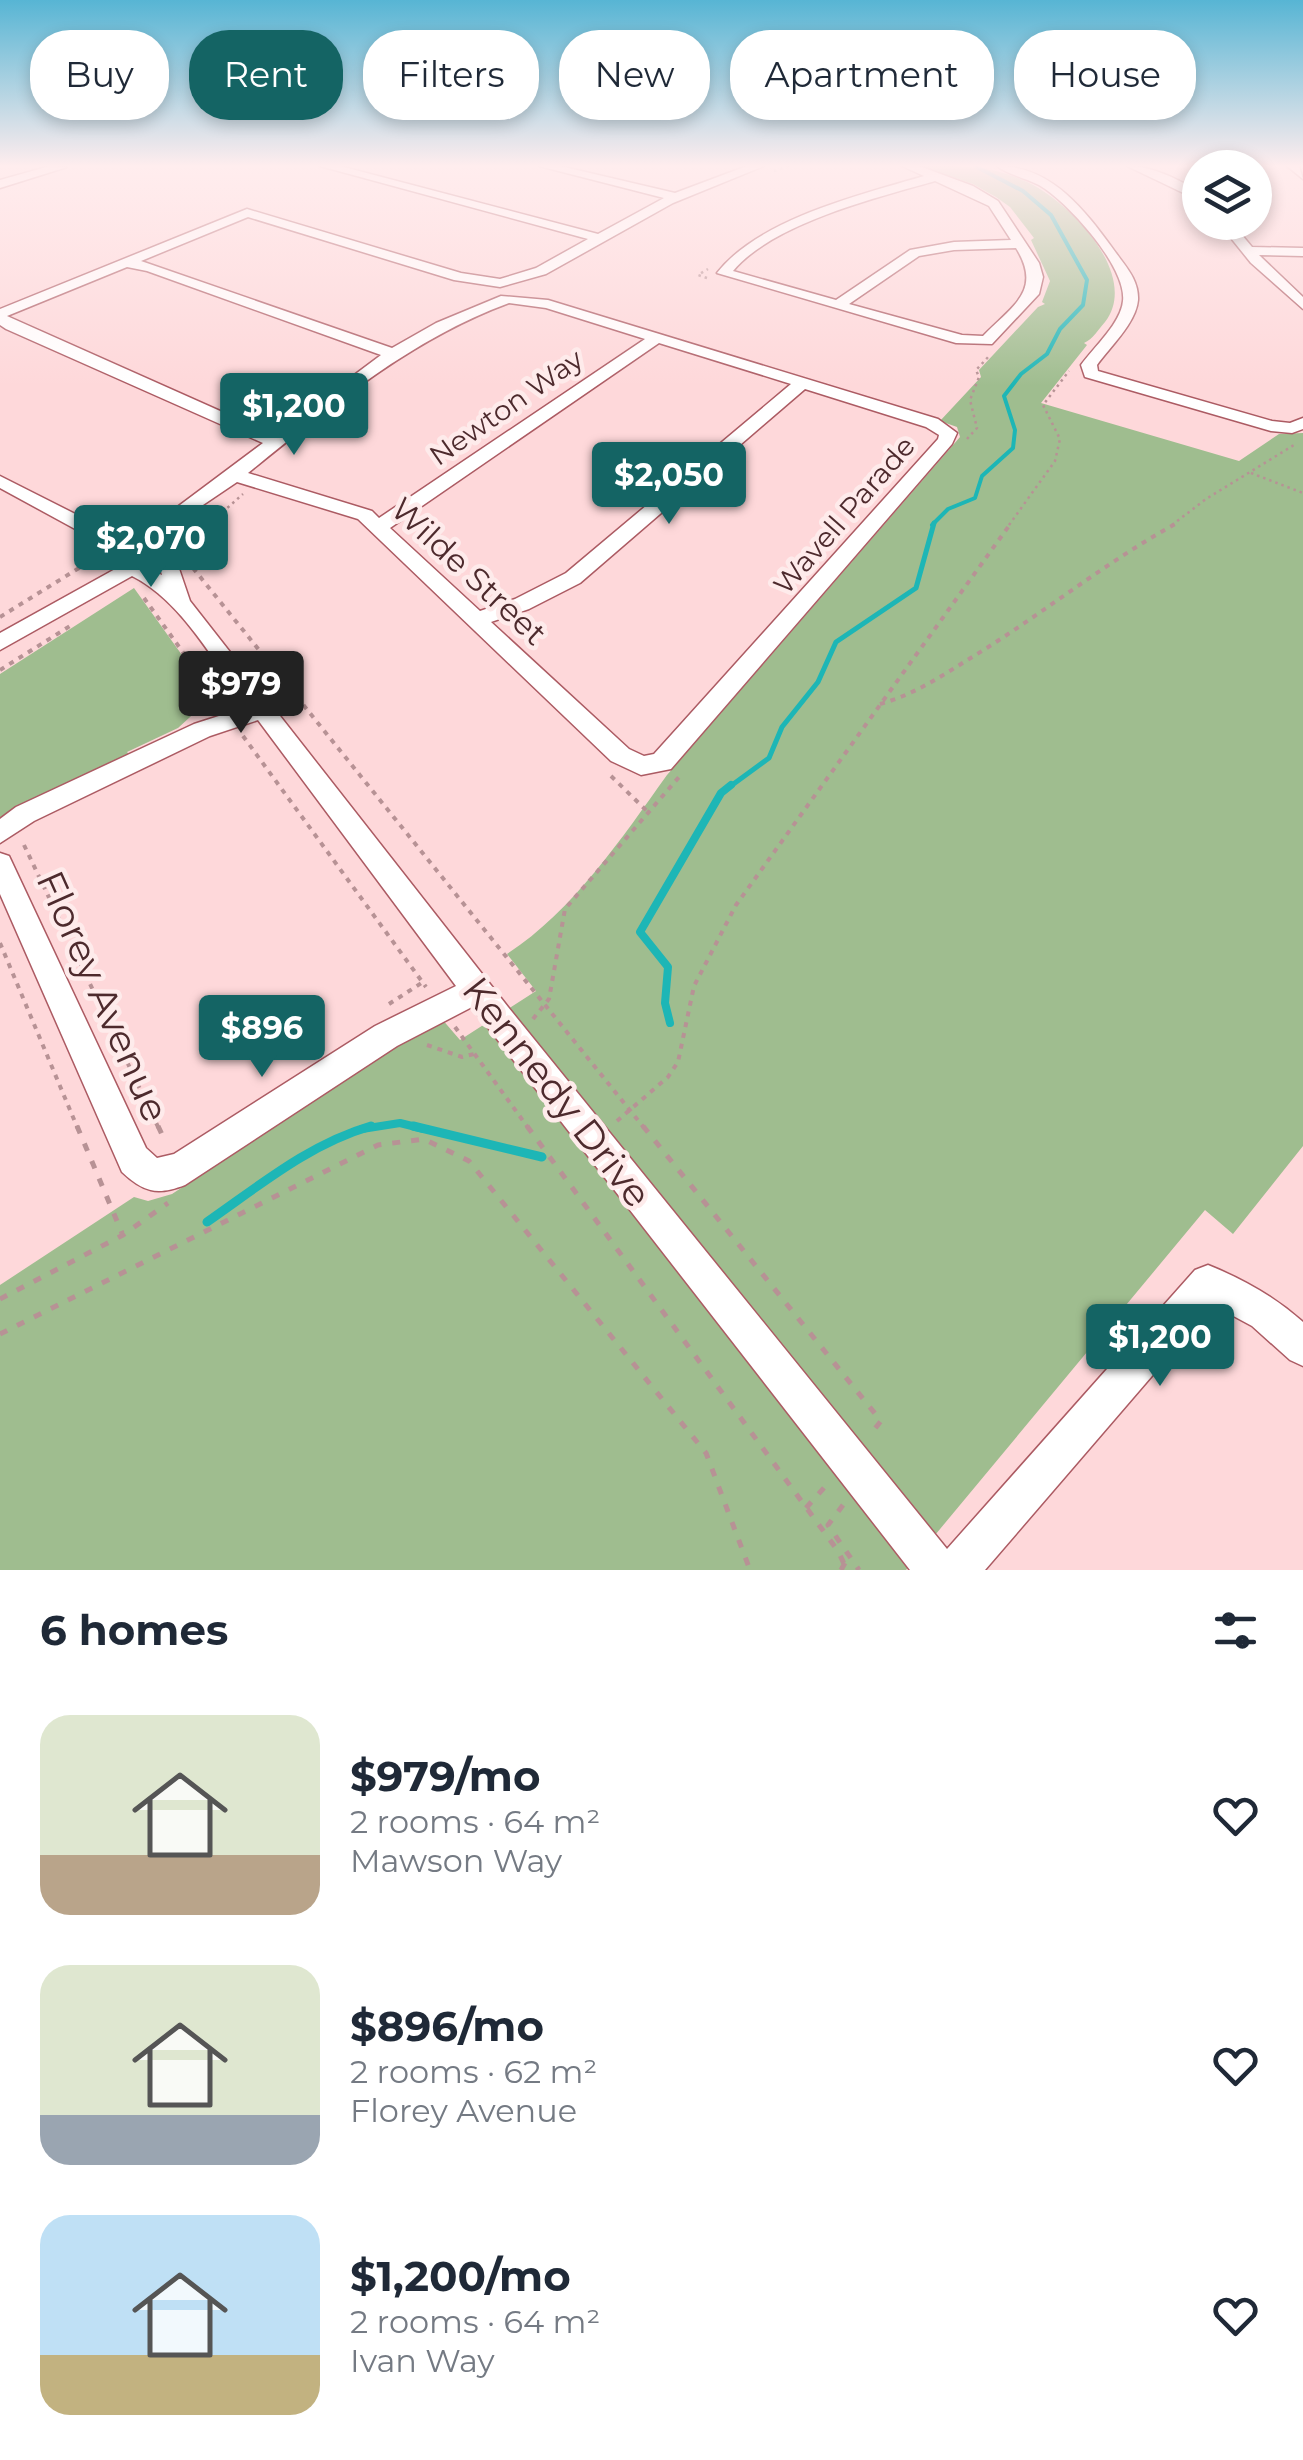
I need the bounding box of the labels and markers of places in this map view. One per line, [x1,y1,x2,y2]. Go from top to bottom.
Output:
pin: $1,200 [213,373,375,458]
pin: $2,050 [588,442,750,527]
pin: $2,070 [70,505,232,590]
pin: $979 [182,651,300,736]
pin: $896 [203,995,321,1080]
pin: $1,200 [1079,1304,1241,1389]

